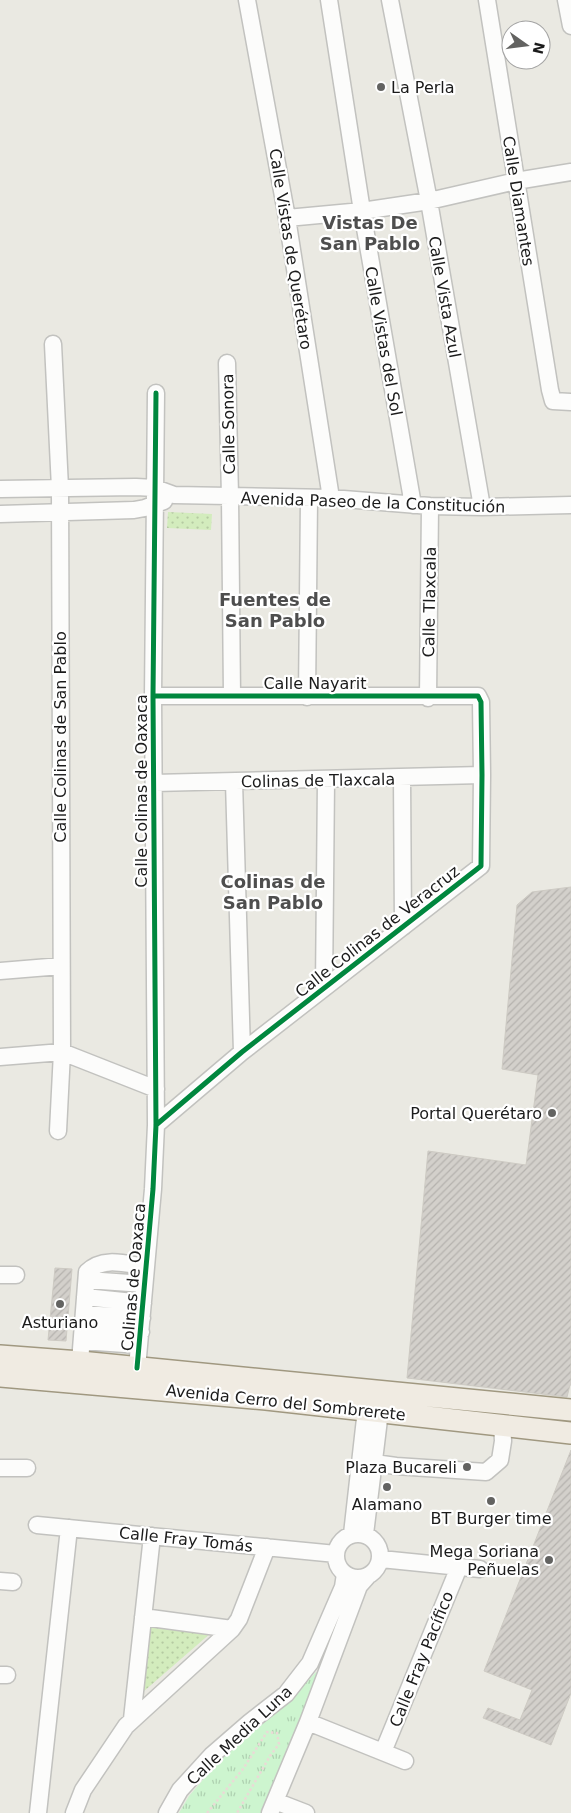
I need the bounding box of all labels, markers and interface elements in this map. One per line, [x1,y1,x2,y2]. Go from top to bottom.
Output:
north arrow [501,20,551,70]
text: N [529,41,548,56]
place label: La Perla [391,78,455,97]
marker: La Perla [375,81,387,93]
street label: Calle Diamantes [499,135,538,267]
street label: Calle Vistas de Querétaro [265,147,316,351]
district label: Vistas De San Pablo [320,212,420,254]
street label: Calle Vista Azul [424,235,465,359]
street label: Calle Vistas del Sol [361,265,406,417]
street label: Calle Sonora [218,373,239,475]
street label: Avenida Paseo de la Constitución [240,488,506,517]
street label: Calle Tlaxcala [419,546,440,658]
district label: Fuentes de San Pablo [219,589,331,631]
street label: Calle Colinas de San Pablo [51,631,70,843]
street label: Calle Nayarit [263,674,367,693]
street label: Calle Colinas de Oaxaca [132,694,151,888]
street label: Colinas de Tlaxcala [241,770,395,791]
street label: Calle Colinas de Veracruz [291,861,463,1001]
district label: Colinas de San Pablo [221,871,325,913]
place label: Portal Querétaro [410,1104,542,1123]
marker: Portal Querétaro [546,1107,558,1119]
street label: Colinas de Oaxaca [118,1202,149,1352]
marker: Asturiano [54,1298,66,1310]
place label: Asturiano [22,1313,98,1332]
street label: Avenida Cerro del Sombrerete [165,1380,407,1425]
place label: Plaza Bucareli [345,1458,457,1477]
marker: Plaza Bucareli [461,1461,473,1473]
marker: Alamano [381,1481,393,1493]
place label: Alamano [352,1495,422,1514]
marker: BT Burger time [485,1495,497,1507]
place label: BT Burger time [430,1509,552,1528]
street label: Calle Fray Tomás [118,1523,254,1556]
place label: Mega Soriana Peñuelas [430,1542,539,1579]
marker: Mega Soriana Peñuelas [543,1554,555,1566]
street label: Calle Fray Pacífico [386,1589,457,1730]
street label: Calle Media Luna [183,1682,296,1789]

